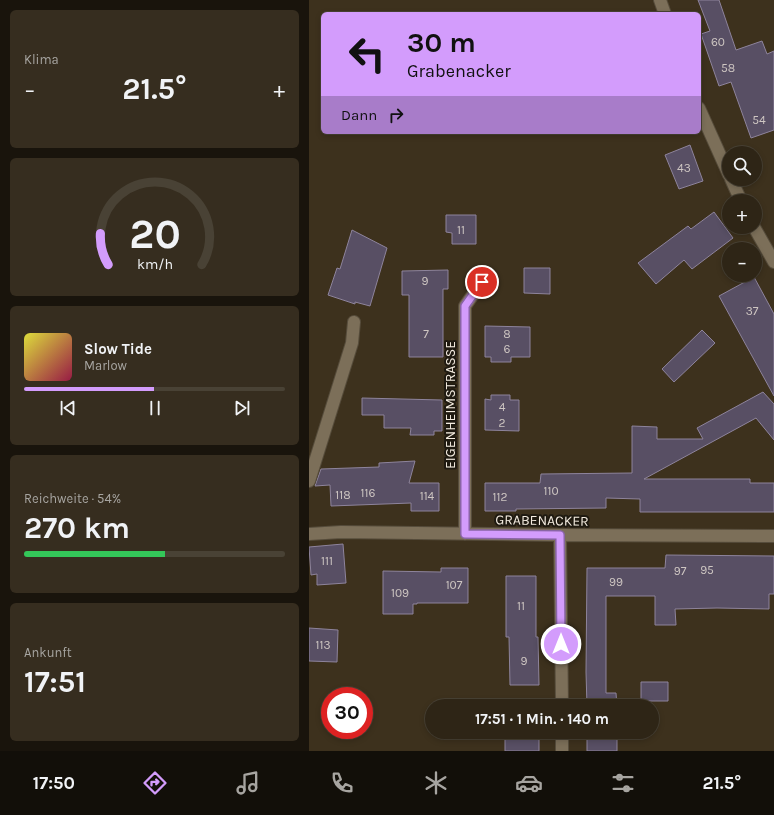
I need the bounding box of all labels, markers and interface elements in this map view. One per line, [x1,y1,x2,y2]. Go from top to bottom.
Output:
text: 30 m [407,26,476,59]
icon: left [341,28,393,80]
house number: 60 [711,35,725,49]
text: Klima [24,52,59,67]
text: Grabenacker [407,60,511,82]
house number: 58 [721,61,735,75]
text: 21.5° [122,71,187,107]
text: − [24,77,36,103]
text: + [273,77,285,103]
icon: right [385,104,407,126]
text: Dann [341,106,377,124]
house number: 54 [752,113,766,127]
map controls [722,146,762,282]
button: search [722,146,762,186]
house number: 43 [677,161,691,175]
button: + [722,194,762,234]
text: 20 [129,210,180,258]
house number: 11 [457,223,465,237]
button: − [722,242,762,282]
text: km/h [136,256,173,273]
pin [465,265,499,299]
icon: arrive [471,271,493,293]
house number: 9 [422,274,429,288]
house number: 37 [746,304,759,318]
house number: 7 [423,327,429,341]
house number: 8 [503,327,511,341]
text: Slow Tide [84,340,152,358]
street label: EIGENHEIMSTRASSE [442,341,459,469]
house number: 6 [504,342,511,356]
text: Marlow [84,358,127,373]
icon: previous [57,397,79,419]
icon: pause [144,397,166,419]
icon: next [231,397,253,419]
house number: 4 [499,400,506,414]
house number: 2 [499,416,506,430]
house number: 110 [543,484,559,498]
house number: 116 [361,486,376,500]
house number: 118 [335,488,351,502]
house number: 114 [420,489,435,503]
house number: 112 [493,490,507,504]
text: Reichweite · 54% [24,491,121,506]
text: 270 km [24,510,130,546]
street label: GRABENACKER [495,511,589,530]
house number: 111 [321,554,333,568]
house number: 95 [700,563,714,577]
house number: 97 [674,564,687,578]
house number: 99 [609,575,623,589]
house number: 107 [446,578,463,592]
house number: 109 [391,586,409,600]
house number: 11 [517,599,525,613]
position arrow [540,623,582,665]
house number: 113 [315,638,331,652]
text: Ankunft [24,645,72,660]
house number: 9 [521,654,528,668]
text: 17:51 [24,664,86,700]
speed limit sign: 30 [321,687,373,739]
text: 17:51 · 1 Min. · 140 m [475,710,609,728]
icon: directions [141,769,169,797]
icon: music [234,769,262,797]
icon: phone [328,769,356,797]
icon: climate [422,769,450,797]
icon: car [515,769,543,797]
icon: filters [609,769,637,797]
text: 17:50 [33,772,75,794]
text: 21.5° [703,772,741,794]

